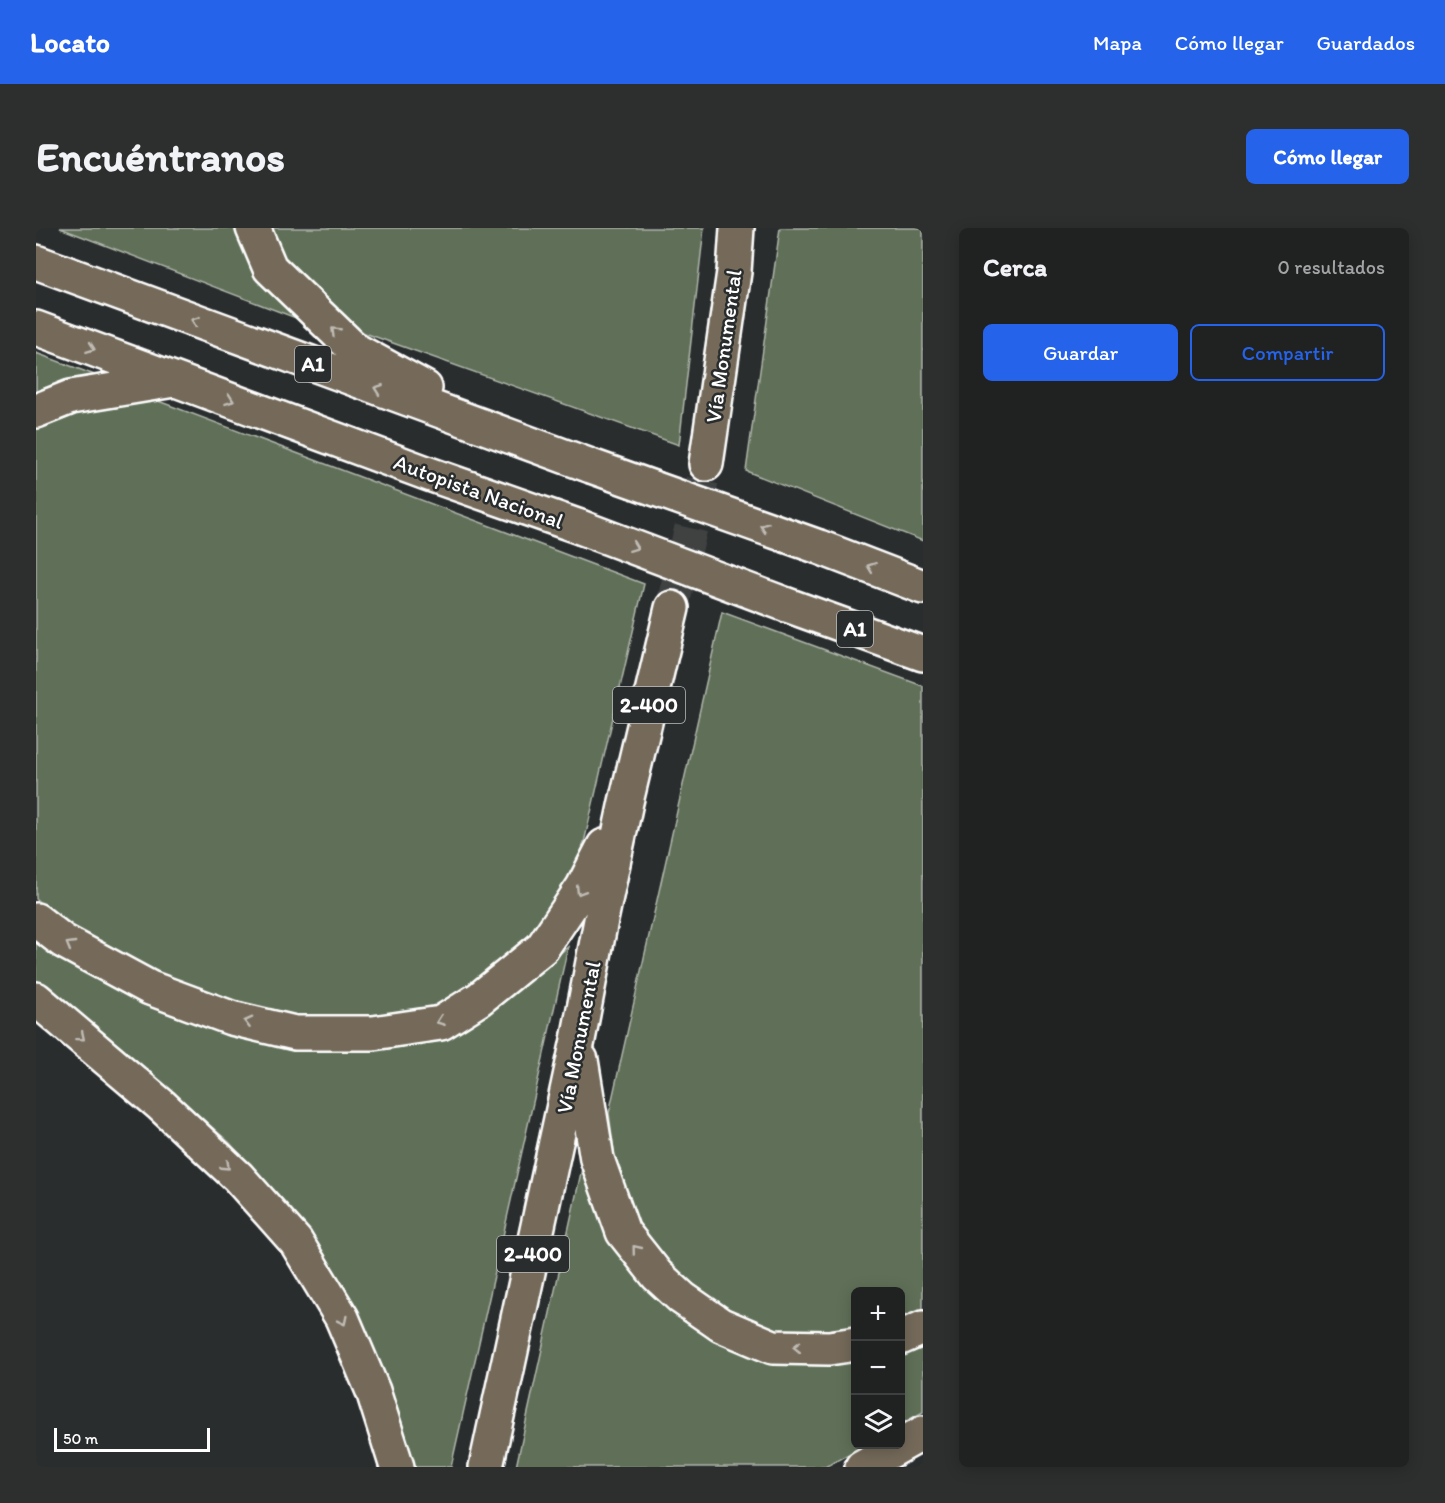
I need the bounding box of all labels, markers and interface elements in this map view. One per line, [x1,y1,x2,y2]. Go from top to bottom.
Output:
text: Locato [30,25,110,59]
text: Mapa [1093,30,1142,55]
text: Cómo llegar [1175,30,1284,55]
text: Guardados [1317,30,1415,55]
button: Cómo llegar [1246,129,1409,184]
text: Encuéntranos [36,131,285,182]
text: Cerca [983,251,1047,283]
text: 0 resultados [1277,255,1385,279]
street label: Vía Monumental [699,268,748,425]
one-way arrow [190,315,201,328]
button: Guardar [983,324,1178,381]
button: Compartir [1190,324,1385,381]
one-way arrow [331,327,342,338]
one-way arrow [85,341,96,354]
road number: A1 [295,346,331,382]
one-way arrow [373,383,384,396]
one-way arrow [224,392,234,405]
street label: Autopista Nacional [390,448,567,535]
one-way arrow [759,522,770,535]
one-way arrow [629,540,639,553]
one-way arrow [866,562,877,574]
road number: A1 [837,611,873,647]
road number: 2-400 [613,687,685,723]
one-way arrow [576,885,588,895]
one-way arrow [65,940,76,952]
street label: Vía Monumental [550,959,606,1116]
one-way arrow [435,1013,446,1026]
one-way arrow [243,1016,253,1029]
one-way arrow [74,1029,85,1040]
one-way arrow [220,1159,230,1170]
road number: 2-400 [497,1236,569,1272]
one-way arrow [633,1245,644,1256]
map controls [851,1287,905,1449]
button: + [851,1287,905,1341]
one-way arrow [335,1315,347,1326]
one-way arrow [793,1341,802,1354]
button: − [851,1341,905,1395]
button: layers [851,1395,905,1449]
scale bar [54,1425,210,1452]
text: 50 m [63,1429,98,1448]

